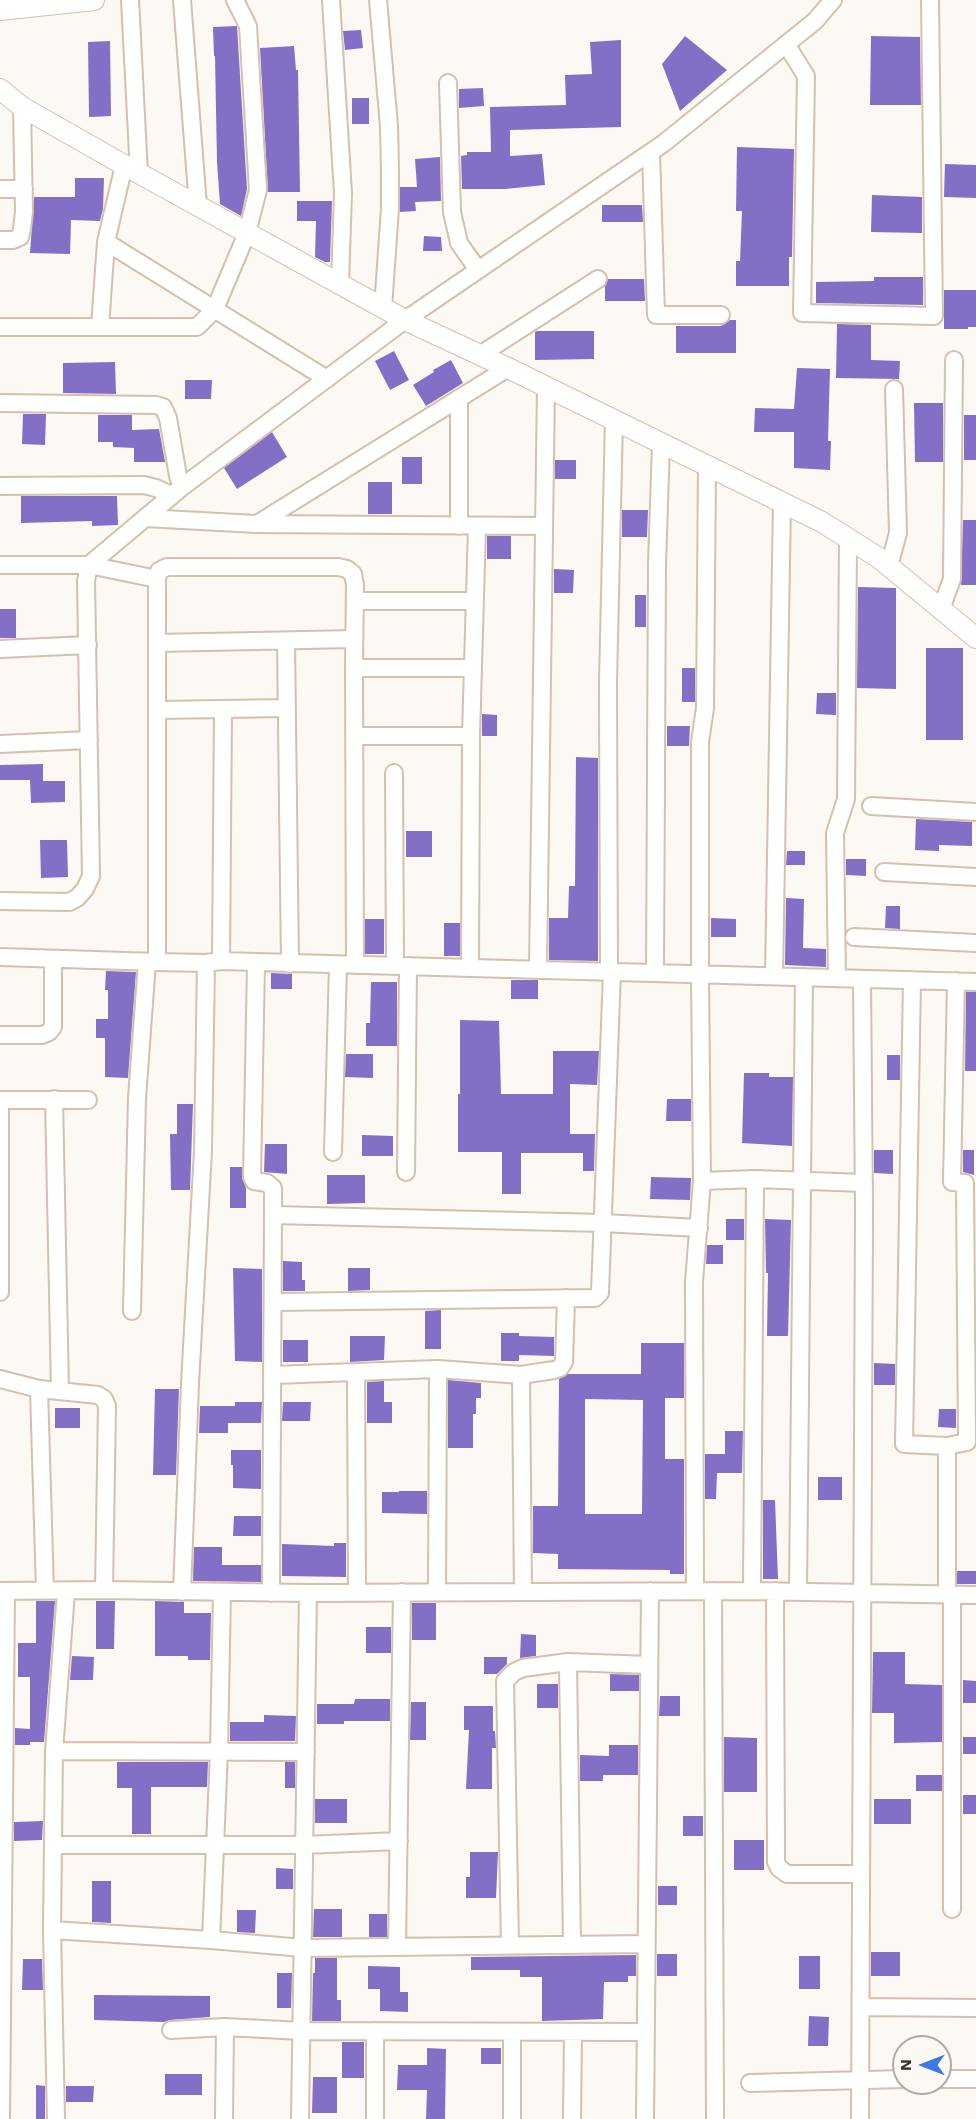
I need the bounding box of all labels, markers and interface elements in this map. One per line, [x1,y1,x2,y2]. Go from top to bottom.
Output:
north arrow [892,2035,952,2095]
text: N [896,2059,915,2071]

